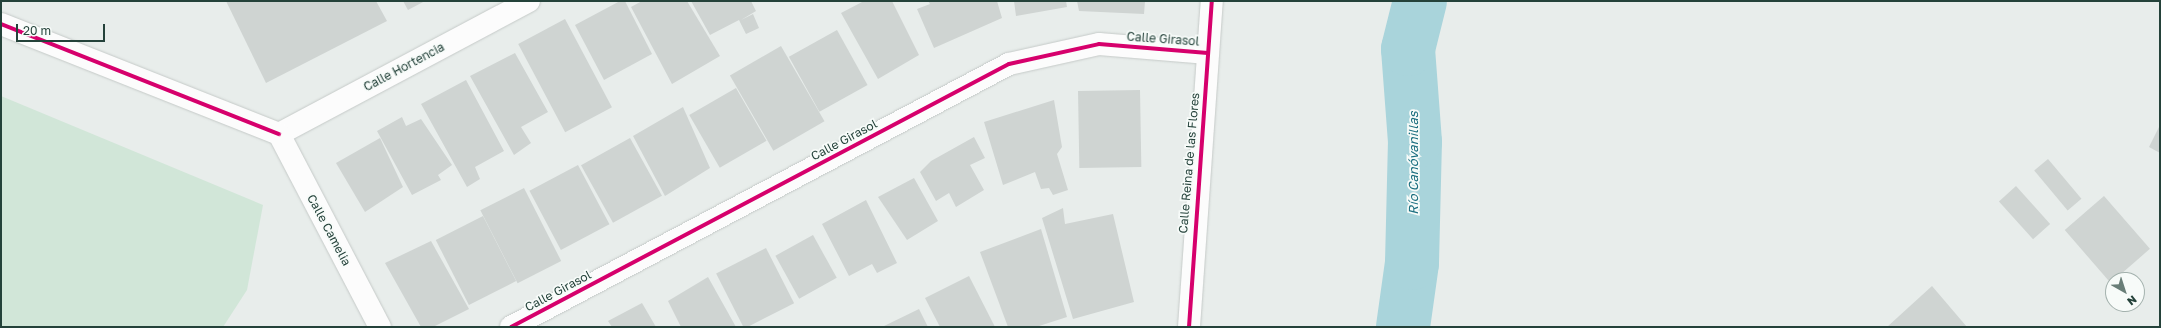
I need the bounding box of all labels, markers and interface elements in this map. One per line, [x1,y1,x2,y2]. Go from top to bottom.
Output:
scale bar [18,16,107,42]
text: 20 m [23,23,51,38]
street label: Calle Girasol [1126,29,1200,49]
street label: Calle Hortencia [361,40,447,94]
street label: Calle Reina de las Flores [1176,92,1202,234]
water label: Río Canóvanillas [1405,111,1421,215]
street label: Calle Girasol [808,117,880,163]
street label: Calle Camelia [304,192,354,268]
street label: Calle Girasol [522,268,594,314]
north arrow [2105,272,2145,312]
text: N [2125,293,2140,309]

